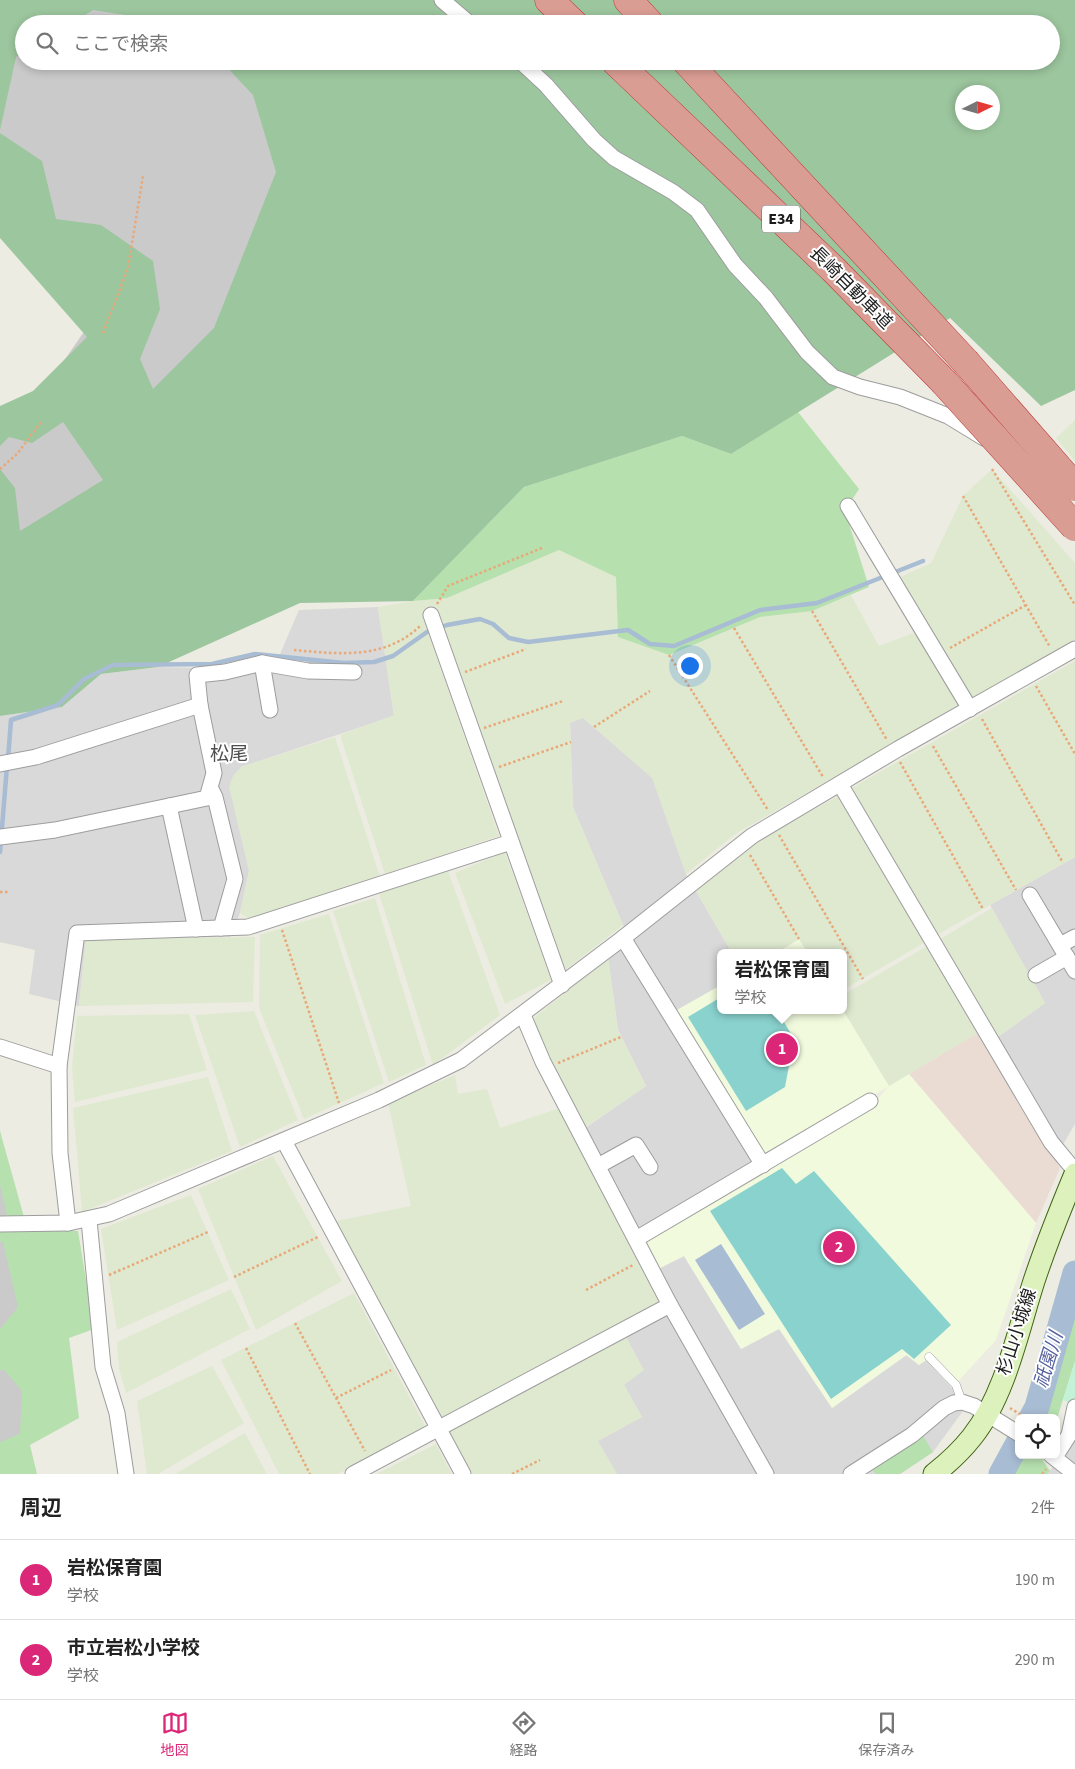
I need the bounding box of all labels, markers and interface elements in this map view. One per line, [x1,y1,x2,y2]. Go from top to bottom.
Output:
search box [15,15,1060,70]
icon: search [33,29,61,57]
text: ここで検索 [73,31,168,58]
north arrow [955,85,1000,130]
road number: E34 [762,205,800,232]
street label: 長崎自動車道 [804,241,898,335]
your location [677,653,703,679]
district label: 松尾 [210,741,248,768]
popup [717,949,847,1014]
text: 岩松保育園 [734,957,830,984]
text: 学校 [734,987,767,1009]
pin: 1 [766,1030,798,1068]
pin: 2 [823,1228,855,1266]
street label: 杉山小城線 [991,1285,1043,1379]
water label: 祇園川 [1028,1327,1071,1391]
map controls [1015,1414,1060,1459]
button: locate [1015,1414,1060,1459]
text: 周辺 [20,1493,62,1523]
text: 2件 [1031,1497,1055,1519]
text: 岩松保育園 [67,1555,162,1582]
text: 1 [32,1569,40,1591]
text: 190 m [1015,1569,1055,1591]
text: 学校 [67,1585,99,1607]
text: 市立岩松小学校 [67,1635,200,1662]
text: 2 [32,1649,40,1671]
text: 290 m [1015,1649,1055,1671]
text: 学校 [67,1665,99,1687]
tab: 地図 [161,1709,189,1761]
tab: 経路 [510,1709,538,1761]
tab: 保存済み [859,1709,915,1761]

